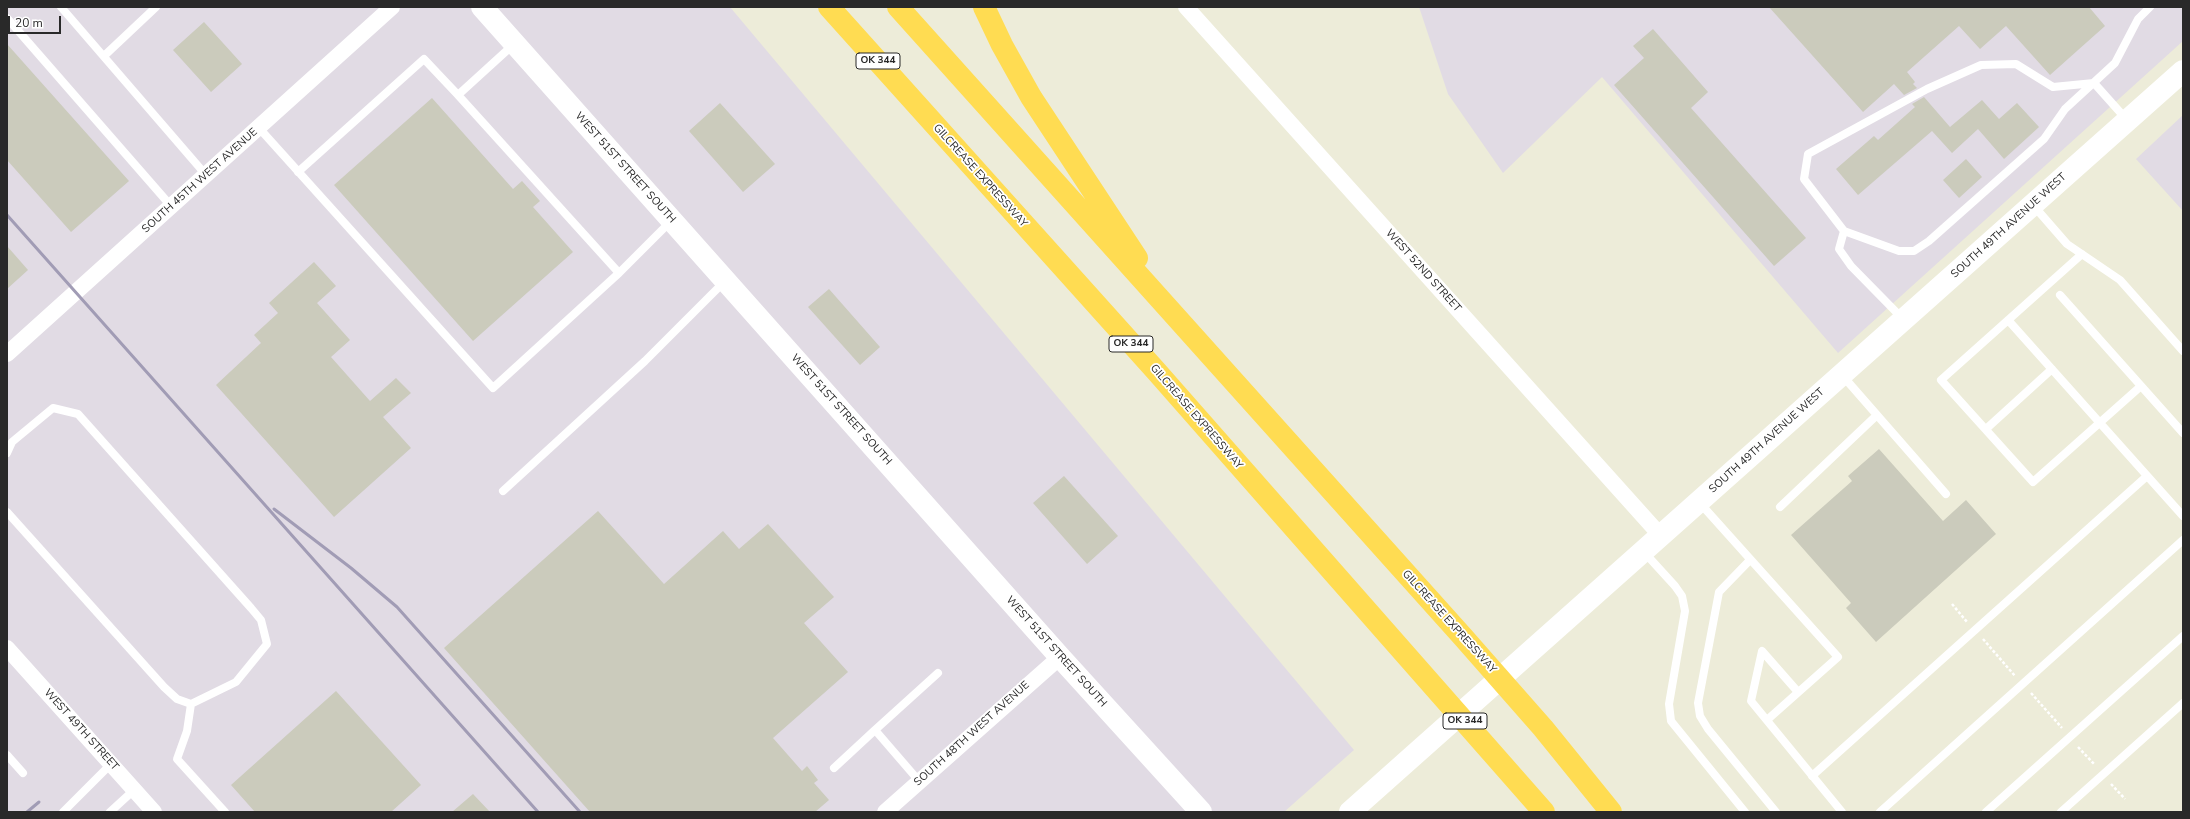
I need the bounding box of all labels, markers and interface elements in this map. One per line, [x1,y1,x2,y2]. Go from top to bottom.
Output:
scale bar [10,8,63,34]
text: 20 m [15,15,43,31]
road number: OK 344 [856,53,900,69]
street label: WEST 51ST STREET SOUTH [572,110,678,226]
street label: GILCREASE EXPRESSWAY [930,122,1030,230]
street label: SOUTH 45TH WEST AVENUE [140,126,260,236]
street label: SOUTH 49TH AVENUE WEST [1949,171,2069,281]
street label: WEST 52ND STREET [1382,227,1464,315]
road number: OK 344 [1109,336,1153,352]
street label: WEST 51ST STREET SOUTH [788,352,894,468]
street label: GILCREASE EXPRESSWAY [1147,362,1245,472]
street label: SOUTH 49TH AVENUE WEST [1707,386,1827,496]
street label: GILCREASE EXPRESSWAY [1399,568,1499,676]
street label: WEST 51ST STREET SOUTH [1003,594,1109,710]
street label: SOUTH 48TH WEST AVENUE [912,679,1032,789]
street label: WEST 49TH STREET [41,686,121,774]
road number: OK 344 [1443,713,1487,729]

